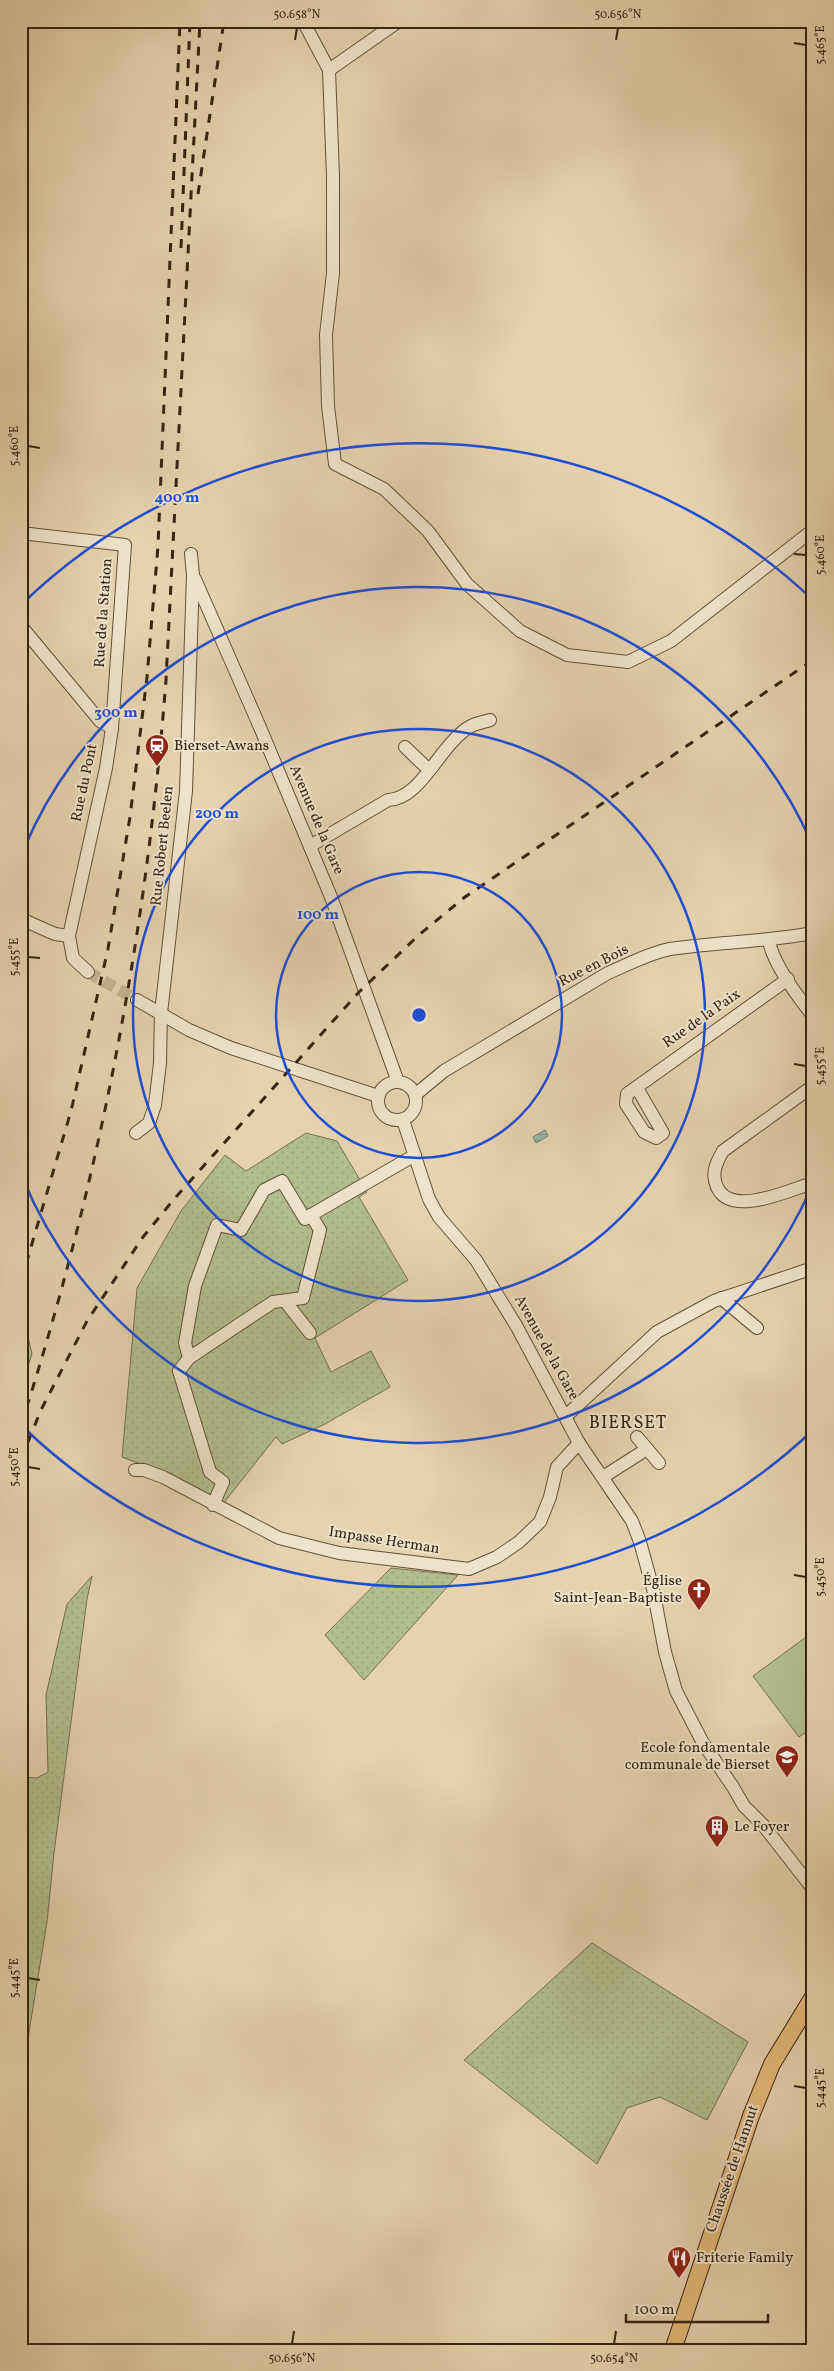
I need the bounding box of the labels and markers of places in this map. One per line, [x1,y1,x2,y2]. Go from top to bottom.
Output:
station icon: Bierset-Awans [144,733,170,767]
place label: Bierset-Awans [174,736,269,757]
centre of rings [410,1006,428,1024]
place label: Église Saint-Jean-Baptiste [553,1571,682,1609]
church icon: Église Saint-Jean-Baptiste [686,1577,712,1611]
place label: Ecole fondamentale communale de Bierset [625,1738,770,1776]
school or university icon: Ecole fondamentale communale de Bierset [774,1744,800,1778]
building icon: Le Foyer [704,1814,730,1848]
place label: Le Foyer [734,1817,789,1838]
restaurant icon: Friterie Family [666,2245,692,2279]
place label: Friterie Family [696,2248,793,2269]

